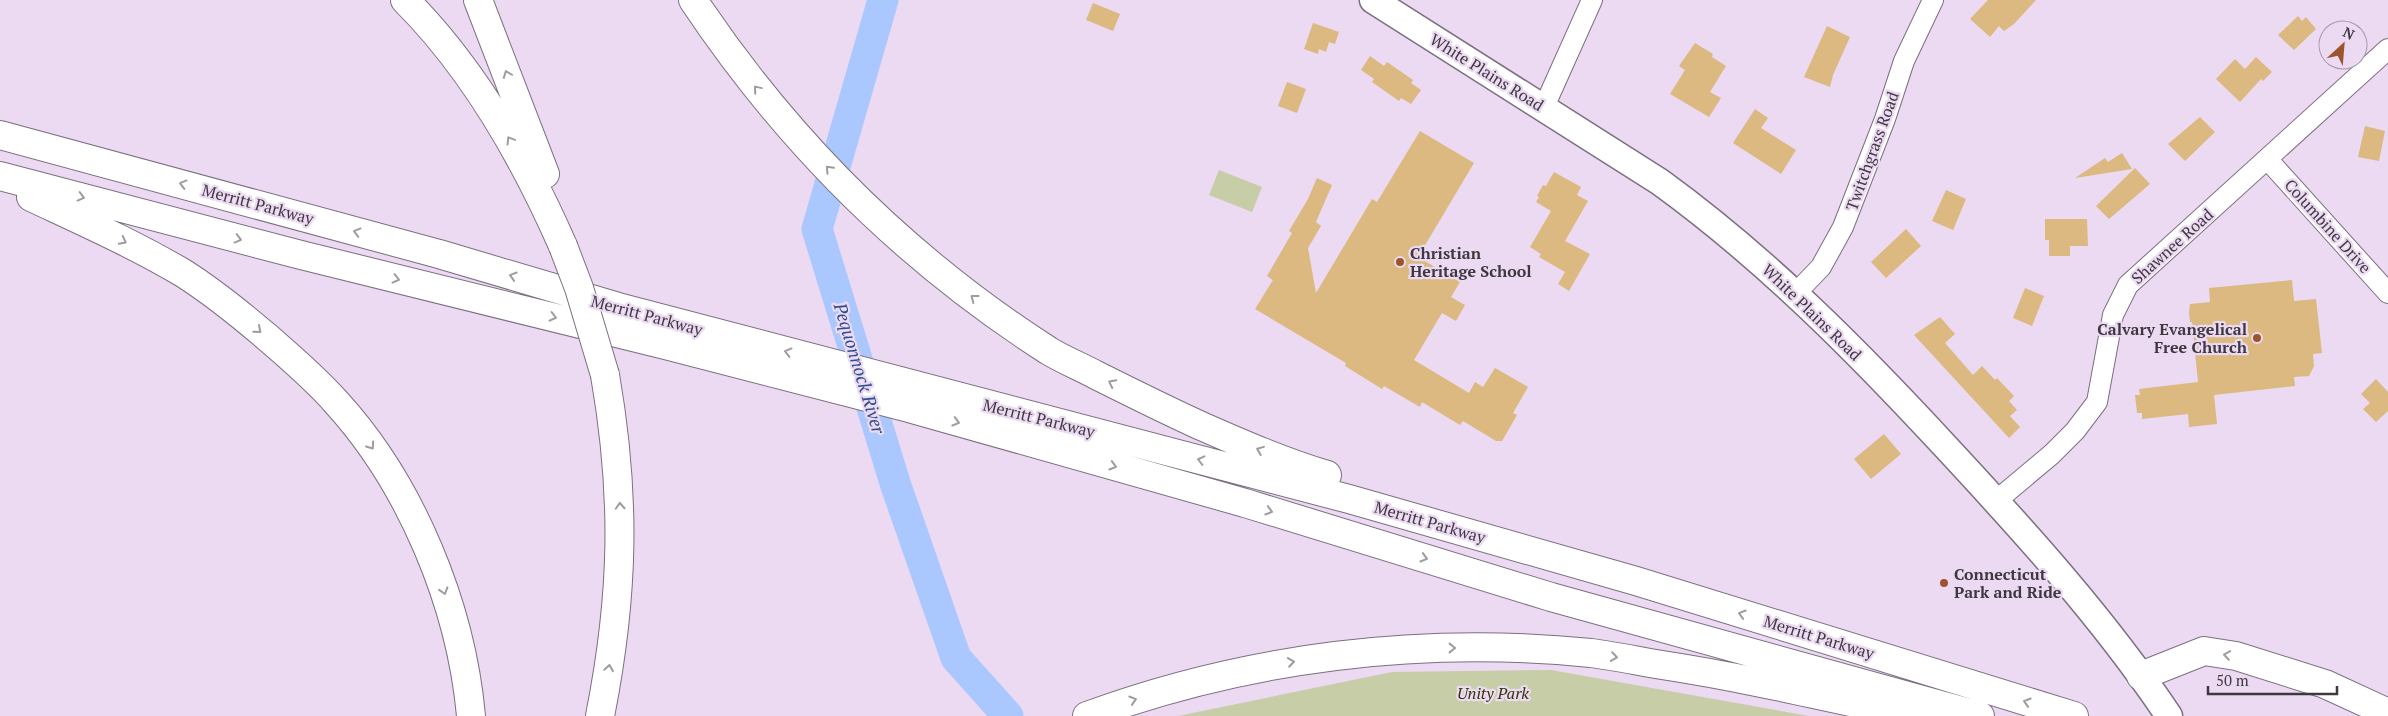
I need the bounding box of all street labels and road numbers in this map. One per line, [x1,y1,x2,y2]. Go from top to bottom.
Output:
street label: White Plains Road [1426,28,1548,116]
street label: Twitchgrass Road [1840,88,1904,214]
street label: Columbine Drive [2280,174,2376,278]
street label: Merritt Parkway [200,179,317,230]
street label: Shawnee Road [2126,203,2218,289]
street label: White Plains Road [1757,259,1867,365]
street label: Merritt Parkway [589,290,706,341]
street label: Merritt Parkway [981,393,1098,443]
street label: Merritt Parkway [1372,496,1489,549]
street label: Merritt Parkway [1761,610,1878,665]

